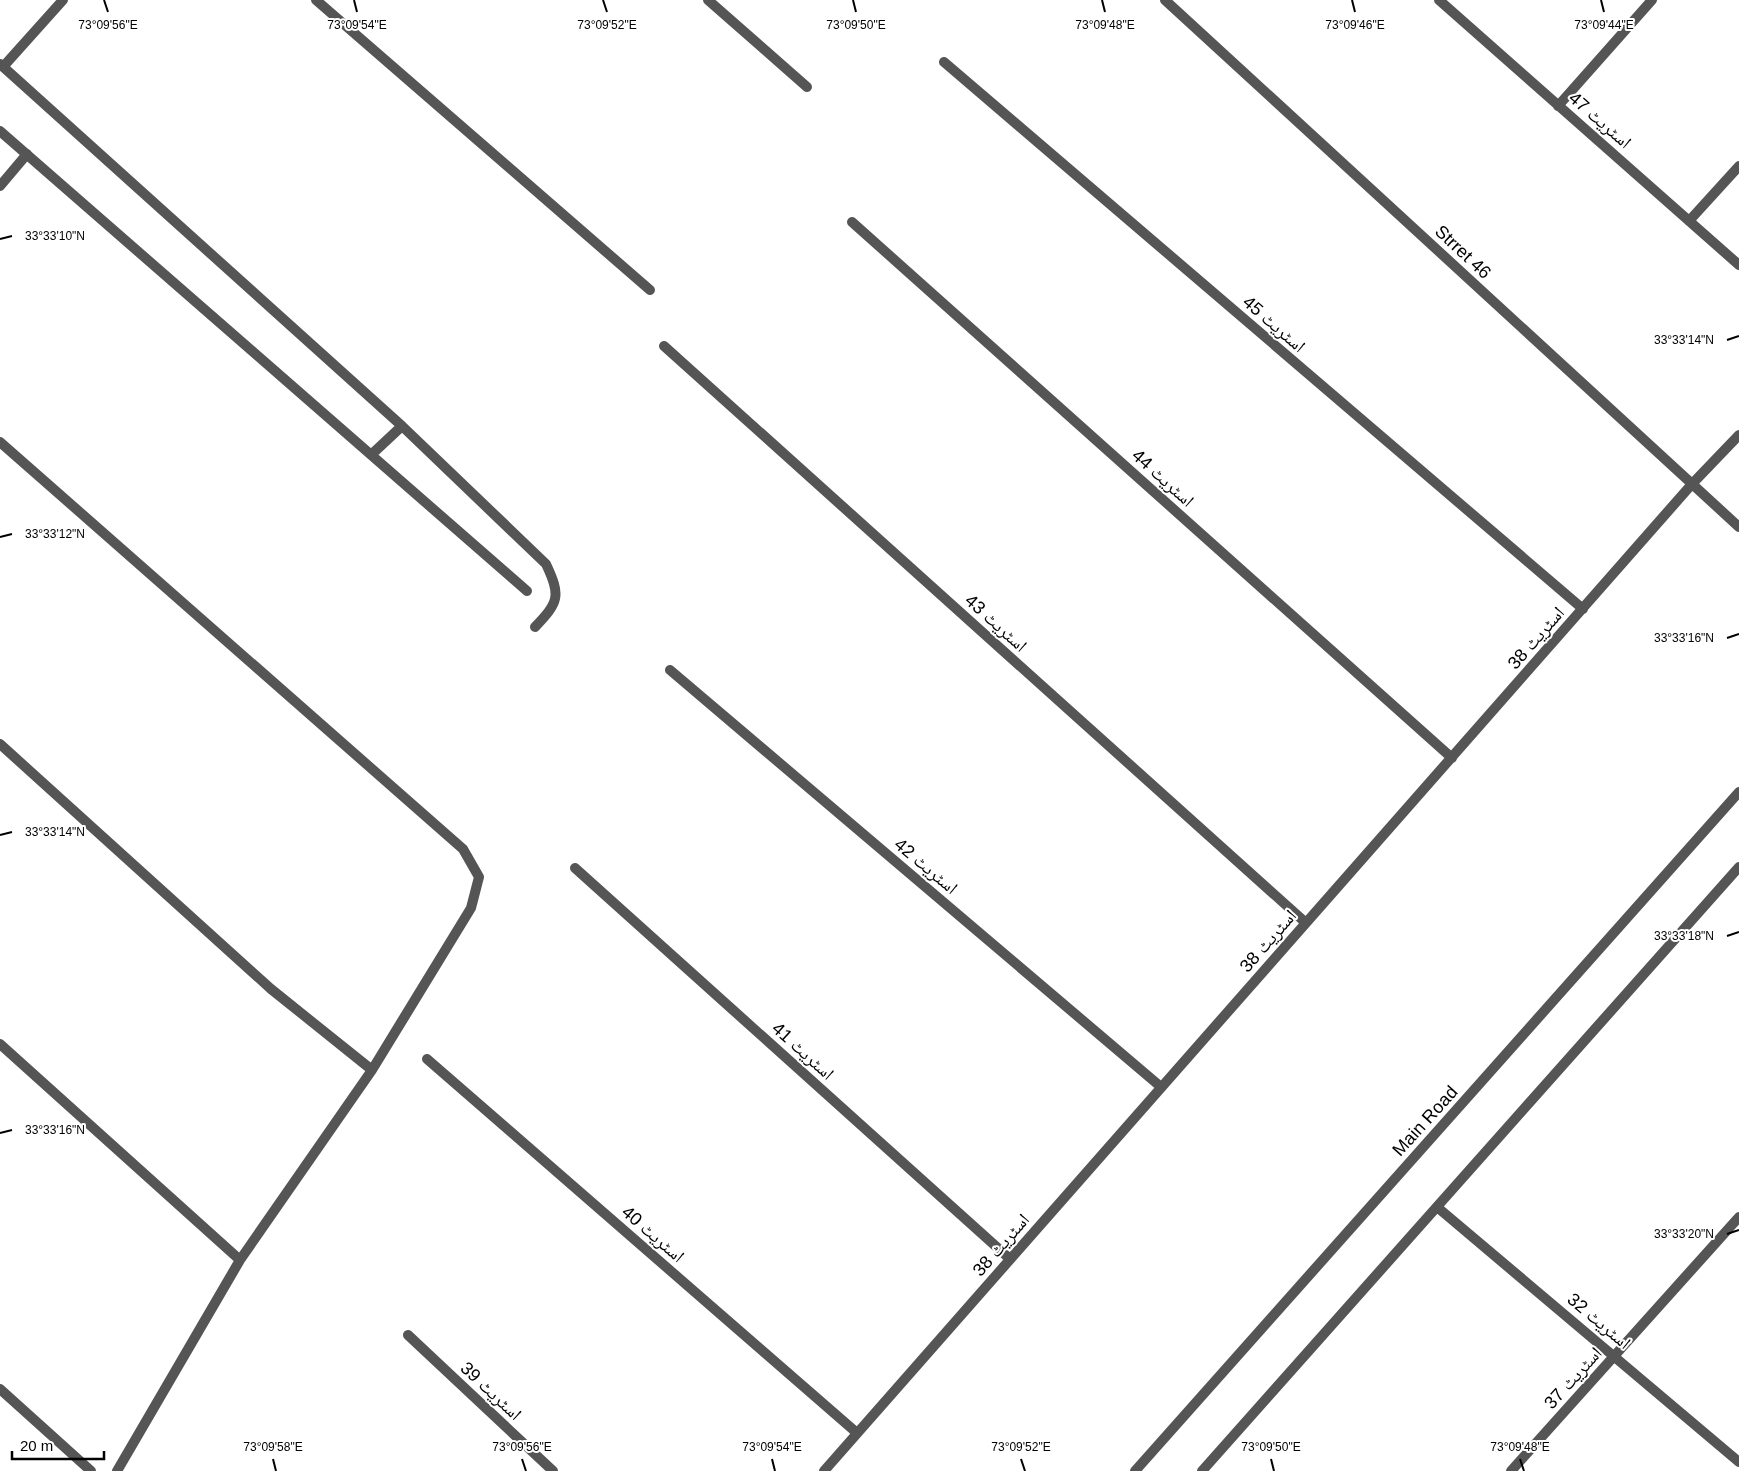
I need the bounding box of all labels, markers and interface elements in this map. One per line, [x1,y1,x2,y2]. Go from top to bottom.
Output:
text: 73°09'56"E [78,18,138,32]
text: 73°09'54"E [327,18,387,32]
text: 73°09'52"E [577,18,637,32]
text: 73°09'50"E [826,18,886,32]
text: 73°09'48"E [1075,18,1135,32]
text: 73°09'46"E [1325,18,1385,32]
text: 73°09'44"E [1574,18,1634,32]
street label: اسٹریٹ 47 [1565,88,1635,153]
street label: Strret 46 [1431,221,1495,283]
text: 33°33'10"N [25,229,85,243]
street label: اسٹریٹ 45 [1239,292,1309,357]
text: 33°33'14"N [1654,333,1714,347]
street label: اسٹریٹ 44 [1128,445,1198,511]
text: 33°33'12"N [25,527,85,541]
street label: اسٹریٹ 43 [961,590,1031,656]
street label: اسٹریٹ 38 [1504,603,1569,673]
text: 33°33'16"N [1654,631,1714,645]
text: 33°33'14"N [25,825,85,839]
street label: اسٹریٹ 42 [890,834,961,898]
street label: اسٹریٹ 38 [1236,906,1301,976]
text: 33°33'18"N [1654,929,1714,943]
street label: اسٹریٹ 41 [768,1018,838,1084]
street label: Main Road [1388,1082,1462,1160]
text: 33°33'16"N [25,1123,85,1137]
street label: اسٹریٹ 40 [618,1202,688,1267]
street label: اسٹریٹ 38 [969,1210,1034,1280]
text: 33°33'20"N [1654,1227,1714,1241]
street label: اسٹریٹ 32 [1563,1289,1634,1353]
street label: اسٹریٹ 37 [1540,1343,1606,1413]
street label: اسٹریٹ 39 [456,1358,526,1424]
scale bar [12,1428,105,1460]
text: 20 m [20,1437,53,1454]
text: 73°09'58"E [243,1440,303,1454]
text: 73°09'56"E [492,1440,552,1454]
text: 73°09'54"E [742,1440,802,1454]
text: 73°09'52"E [991,1440,1051,1454]
text: 73°09'50"E [1241,1440,1301,1454]
text: 73°09'48"E [1490,1440,1550,1454]

